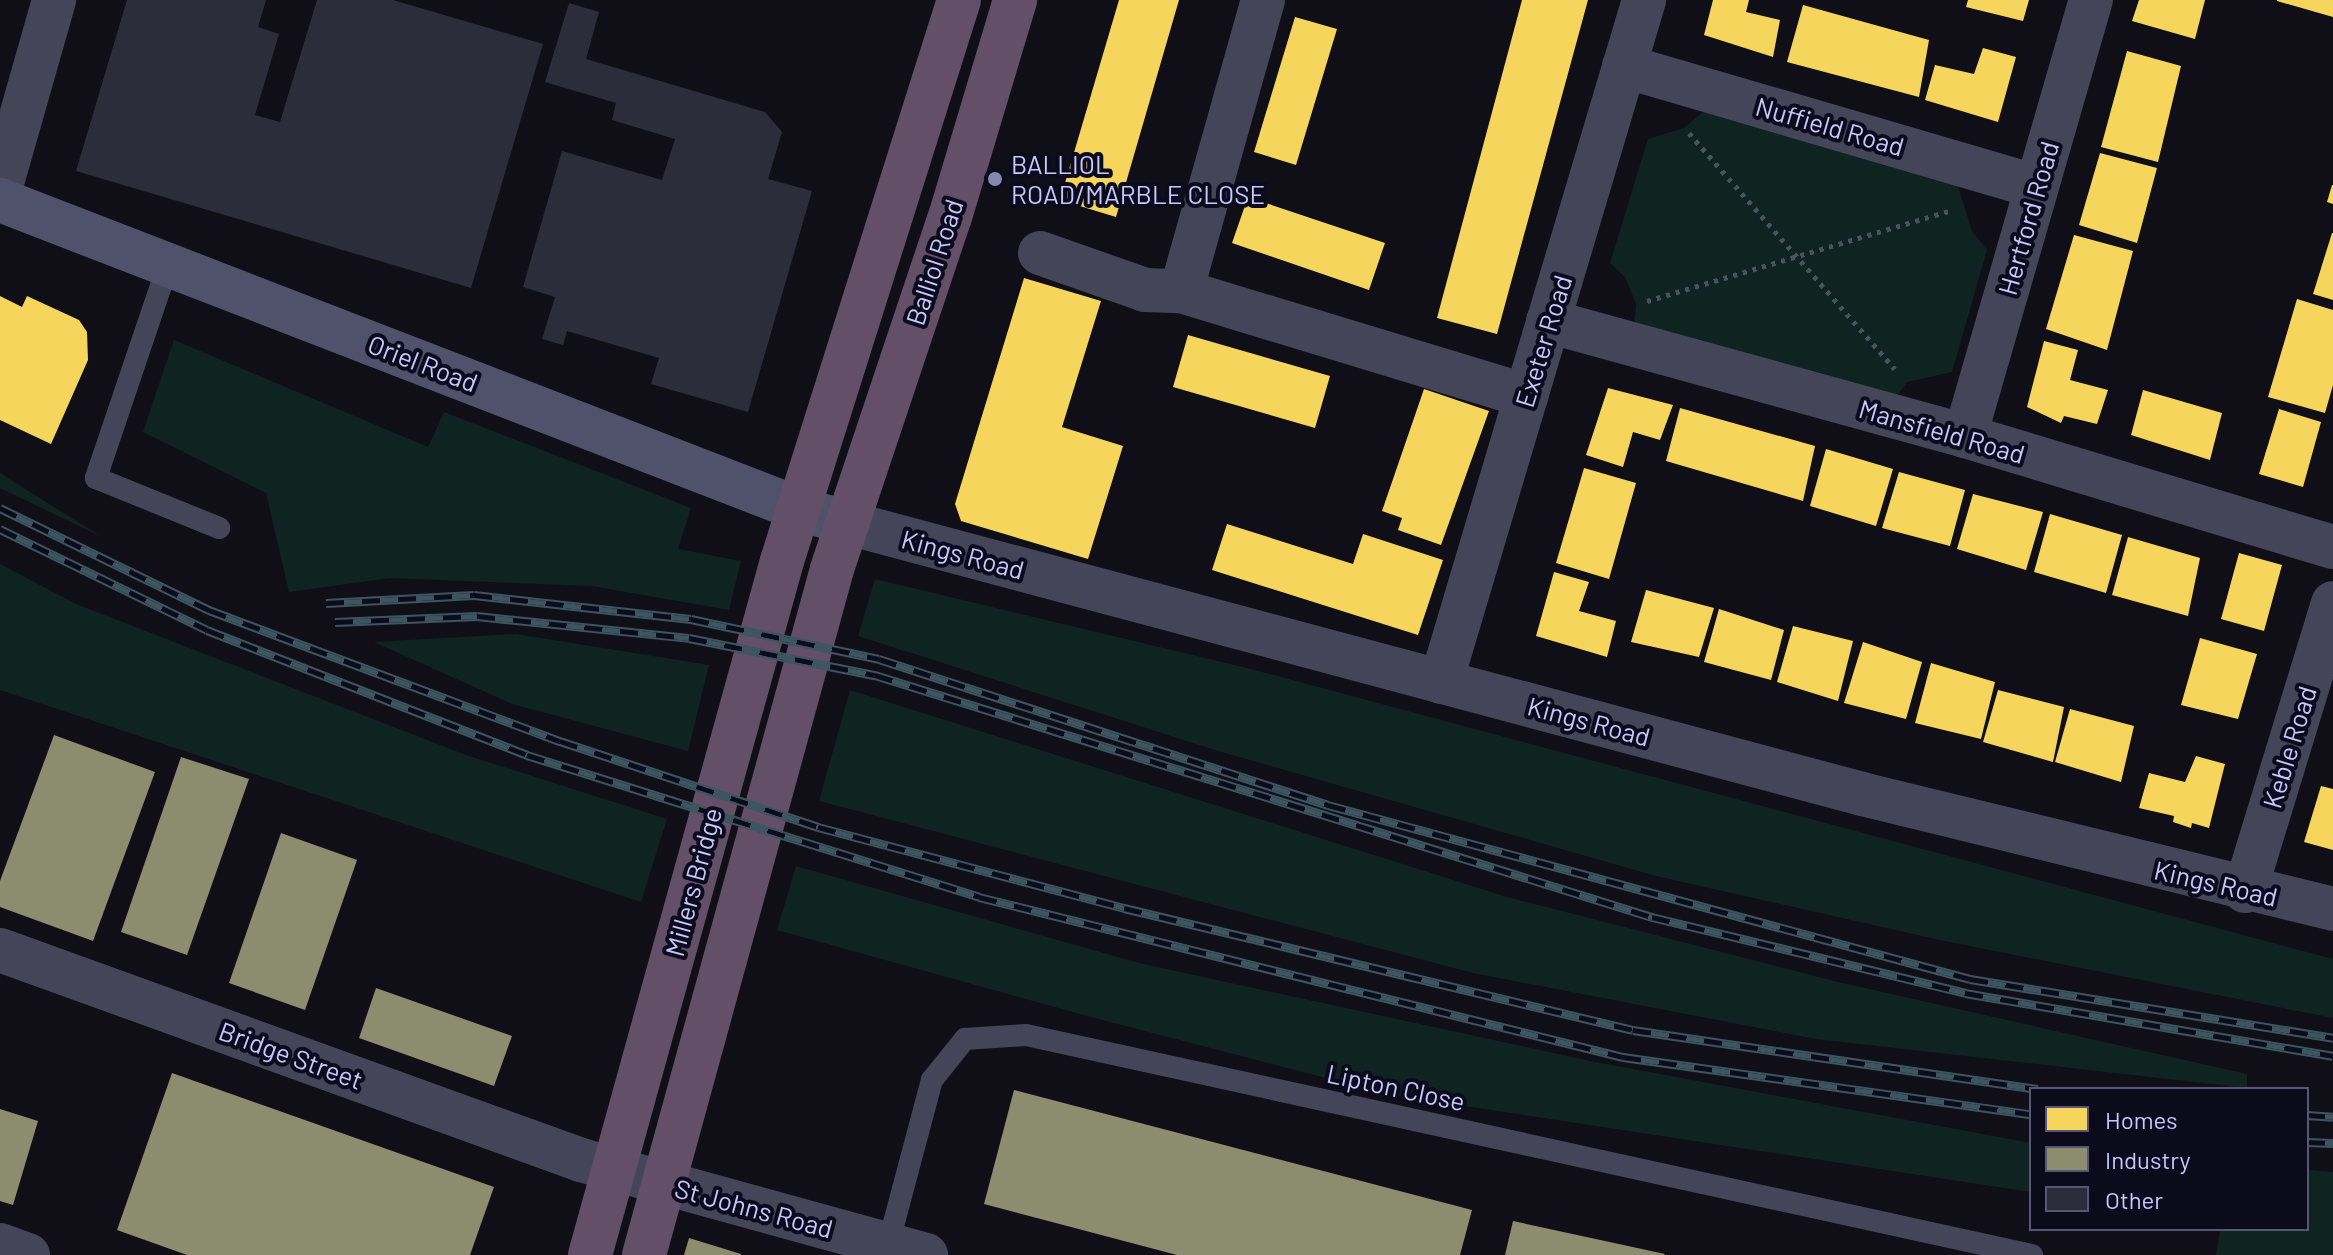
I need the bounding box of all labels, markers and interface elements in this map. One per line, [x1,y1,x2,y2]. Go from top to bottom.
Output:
street label: Nuffield Road [1752,90,1908,162]
street label: Hertford Road [1991,137,2065,299]
place label: BALLIOL ROAD/MARBLE CLOSE [1011,148,1265,210]
marker: BALLIOL ROAD/MARBLE CLOSE [986,170,1004,188]
street label: Balliol Road [899,195,969,329]
street label: Exeter Road [1508,271,1578,411]
street label: Oriel Road [364,328,482,398]
street label: Mansfield Road [1855,392,2029,470]
street label: Kings Road [898,523,1028,585]
street label: Keble Road [2256,682,2322,812]
street label: Kings Road [1524,690,1654,752]
street label: Millers Bridge [658,804,728,960]
street label: Kings Road [2151,854,2281,912]
street label: Bridge Street [215,1015,367,1095]
street label: Lipton Close [1324,1057,1468,1117]
legend [2029,1087,2309,1231]
text: Homes [2105,1105,2178,1134]
text: Industry [2105,1145,2191,1174]
street label: St Johns Road [672,1172,836,1244]
text: Other [2105,1185,2163,1214]

